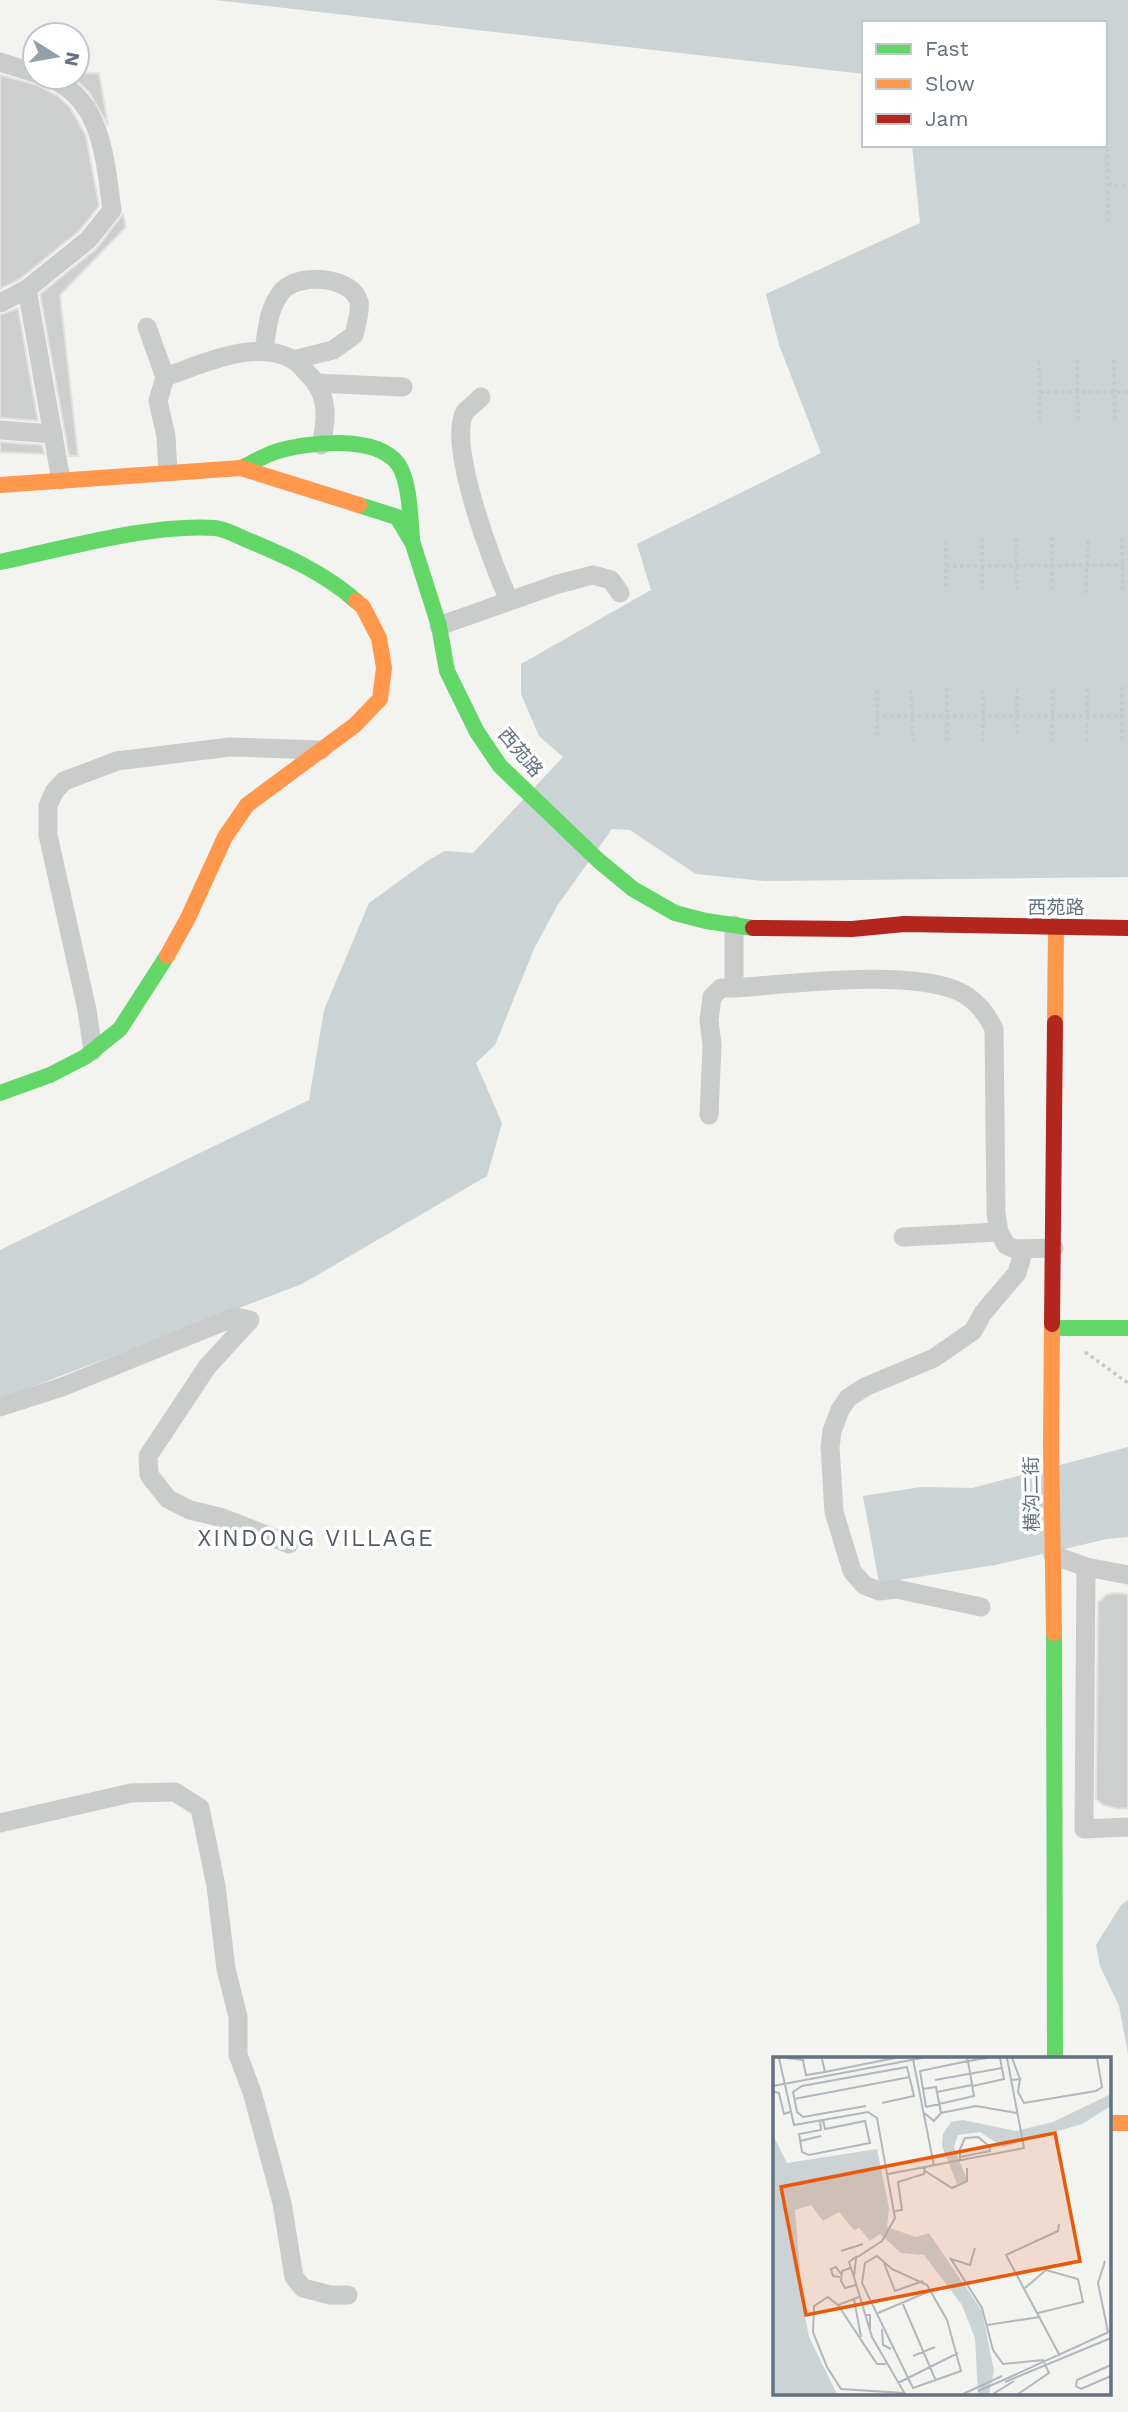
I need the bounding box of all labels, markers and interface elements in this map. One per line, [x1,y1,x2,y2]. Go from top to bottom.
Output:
north arrow [21,21,91,91]
legend [862,21,1107,147]
text: Fast [925,36,969,61]
text: N [60,50,85,68]
text: Slow [925,71,975,96]
text: Jam [925,106,968,131]
street label: 西苑路 [493,723,548,782]
street label: 西苑路 [1027,896,1085,919]
street label: 横沟二街 [1019,1456,1044,1532]
district label: XINDONG VILLAGE [197,1525,435,1552]
inset map [773,2057,1110,2394]

